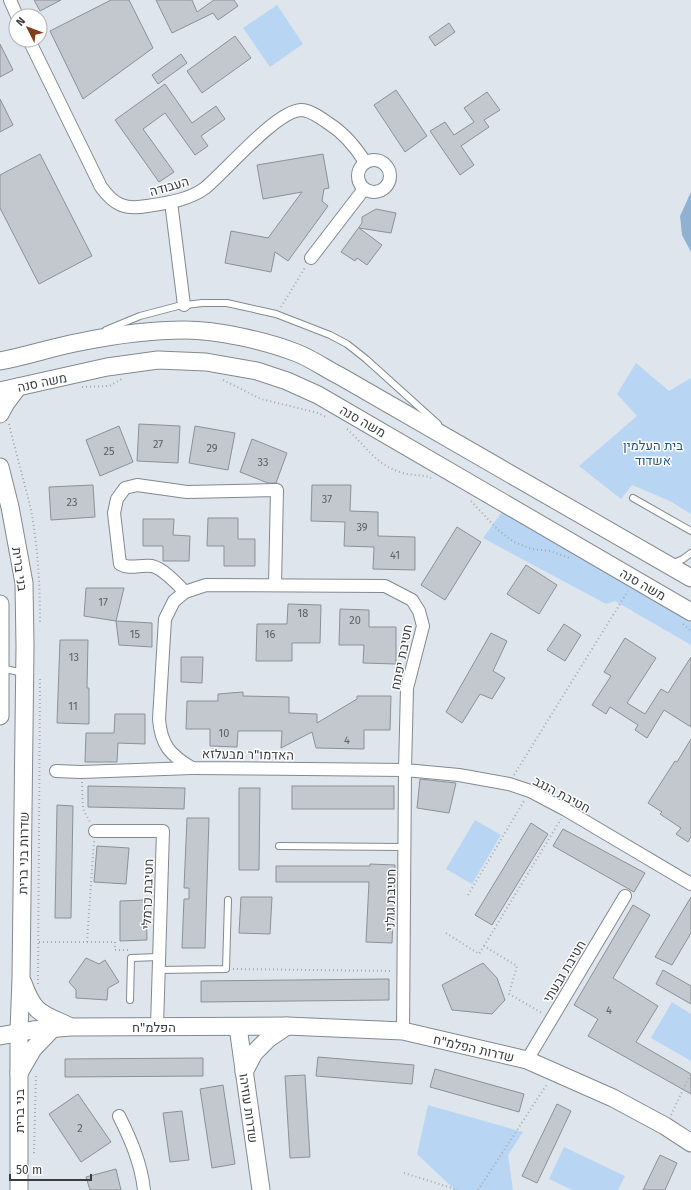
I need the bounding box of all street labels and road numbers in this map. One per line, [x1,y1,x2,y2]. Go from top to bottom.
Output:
street label: העבודה [148,174,191,199]
street label: משה סנה [16,370,68,395]
street label: משה סנה [337,402,388,441]
street label: בני ברית [9,546,30,592]
street label: משה סנה [617,565,668,604]
street label: חטיבת יפתח [388,623,415,691]
street label: האדמו"ר מבעלזא [202,746,294,763]
street label: חטיבת הנגב [531,773,593,816]
street label: שדרות בני ברית [15,811,32,895]
street label: חטיבת כרמלי [139,859,156,929]
street label: חטיבת גולני [382,869,399,931]
street label: חטיבת גבעתי [540,938,589,1005]
street label: הפלמ"ח [132,1020,176,1035]
street label: שדרות הפלמ"ח [432,1032,516,1065]
street label: שדרות עוזיהו [236,1072,261,1144]
street label: בני ברית [12,1089,27,1133]

